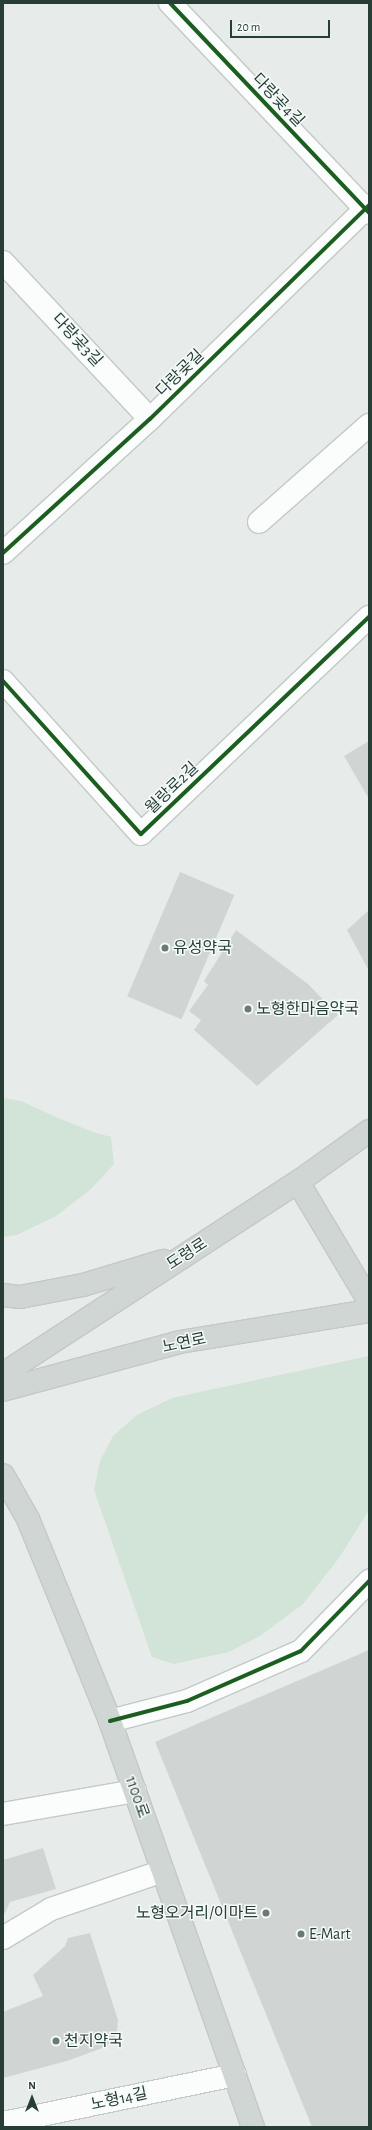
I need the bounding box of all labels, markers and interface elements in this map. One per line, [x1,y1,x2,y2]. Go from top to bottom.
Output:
scale bar [232,12,332,38]
text: 20 m [237,21,260,33]
street label: 다랑곶4길 [248,69,308,131]
street label: 다랑곶3길 [48,310,106,370]
street label: 다랑곶길 [152,346,208,400]
street label: 월랑로2길 [142,758,202,818]
place label: 유성약국 [173,938,232,958]
marker: 유성약국 [160,943,170,953]
place label: 노형한마음약국 [256,999,359,1019]
marker: 노형한마음약국 [243,1004,253,1014]
street label: 도령로 [163,1234,211,1274]
street label: 노연로 [160,1329,208,1357]
street label: 1100로 [121,1774,153,1820]
place label: 노형오거리/이마트 [136,1903,258,1923]
marker: 노형오거리/이마트 [261,1908,271,1918]
place label: E-Mart [309,1924,351,1944]
marker: E-Mart [296,1929,306,1939]
place label: 천지약국 [64,2031,123,2051]
marker: 천지약국 [51,2036,61,2046]
north arrow [12,2078,52,2118]
text: N [28,2080,36,2091]
street label: 노형14길 [89,2084,149,2114]

